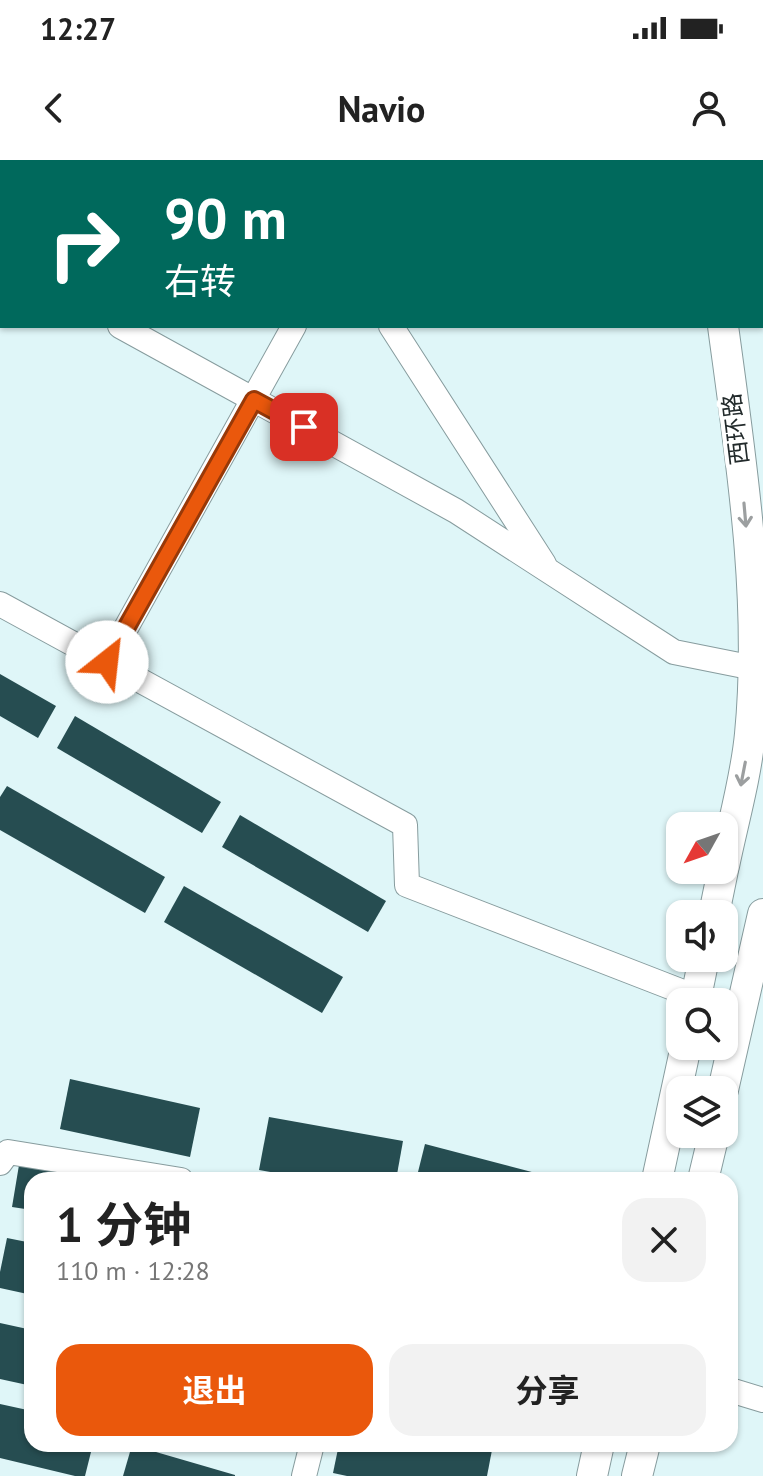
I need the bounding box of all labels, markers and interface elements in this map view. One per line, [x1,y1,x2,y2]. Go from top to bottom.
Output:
text: 12:27 [40,9,116,48]
text: Navio [338,85,425,132]
icon: back [32,86,76,130]
icon: person [687,86,731,130]
text: 90 m [164,182,287,254]
icon: right [32,192,136,296]
text: 右转 [164,257,236,304]
street label: 西环路 [716,391,755,467]
pin [270,393,338,461]
icon: arrive [282,405,326,449]
one-way arrow [738,501,753,528]
position arrow [65,620,149,704]
one-way arrow [734,760,749,786]
north arrow [666,812,738,884]
map controls [666,812,738,1148]
button: sound [666,900,738,972]
button: search [666,988,738,1060]
button: layers [666,1076,738,1148]
text: 1 分钟 [56,1193,191,1255]
button: close [622,1198,706,1282]
text: 110 m · 12:28 [56,1254,210,1287]
button: 退出 [56,1344,373,1436]
button: 分享 [389,1344,706,1436]

